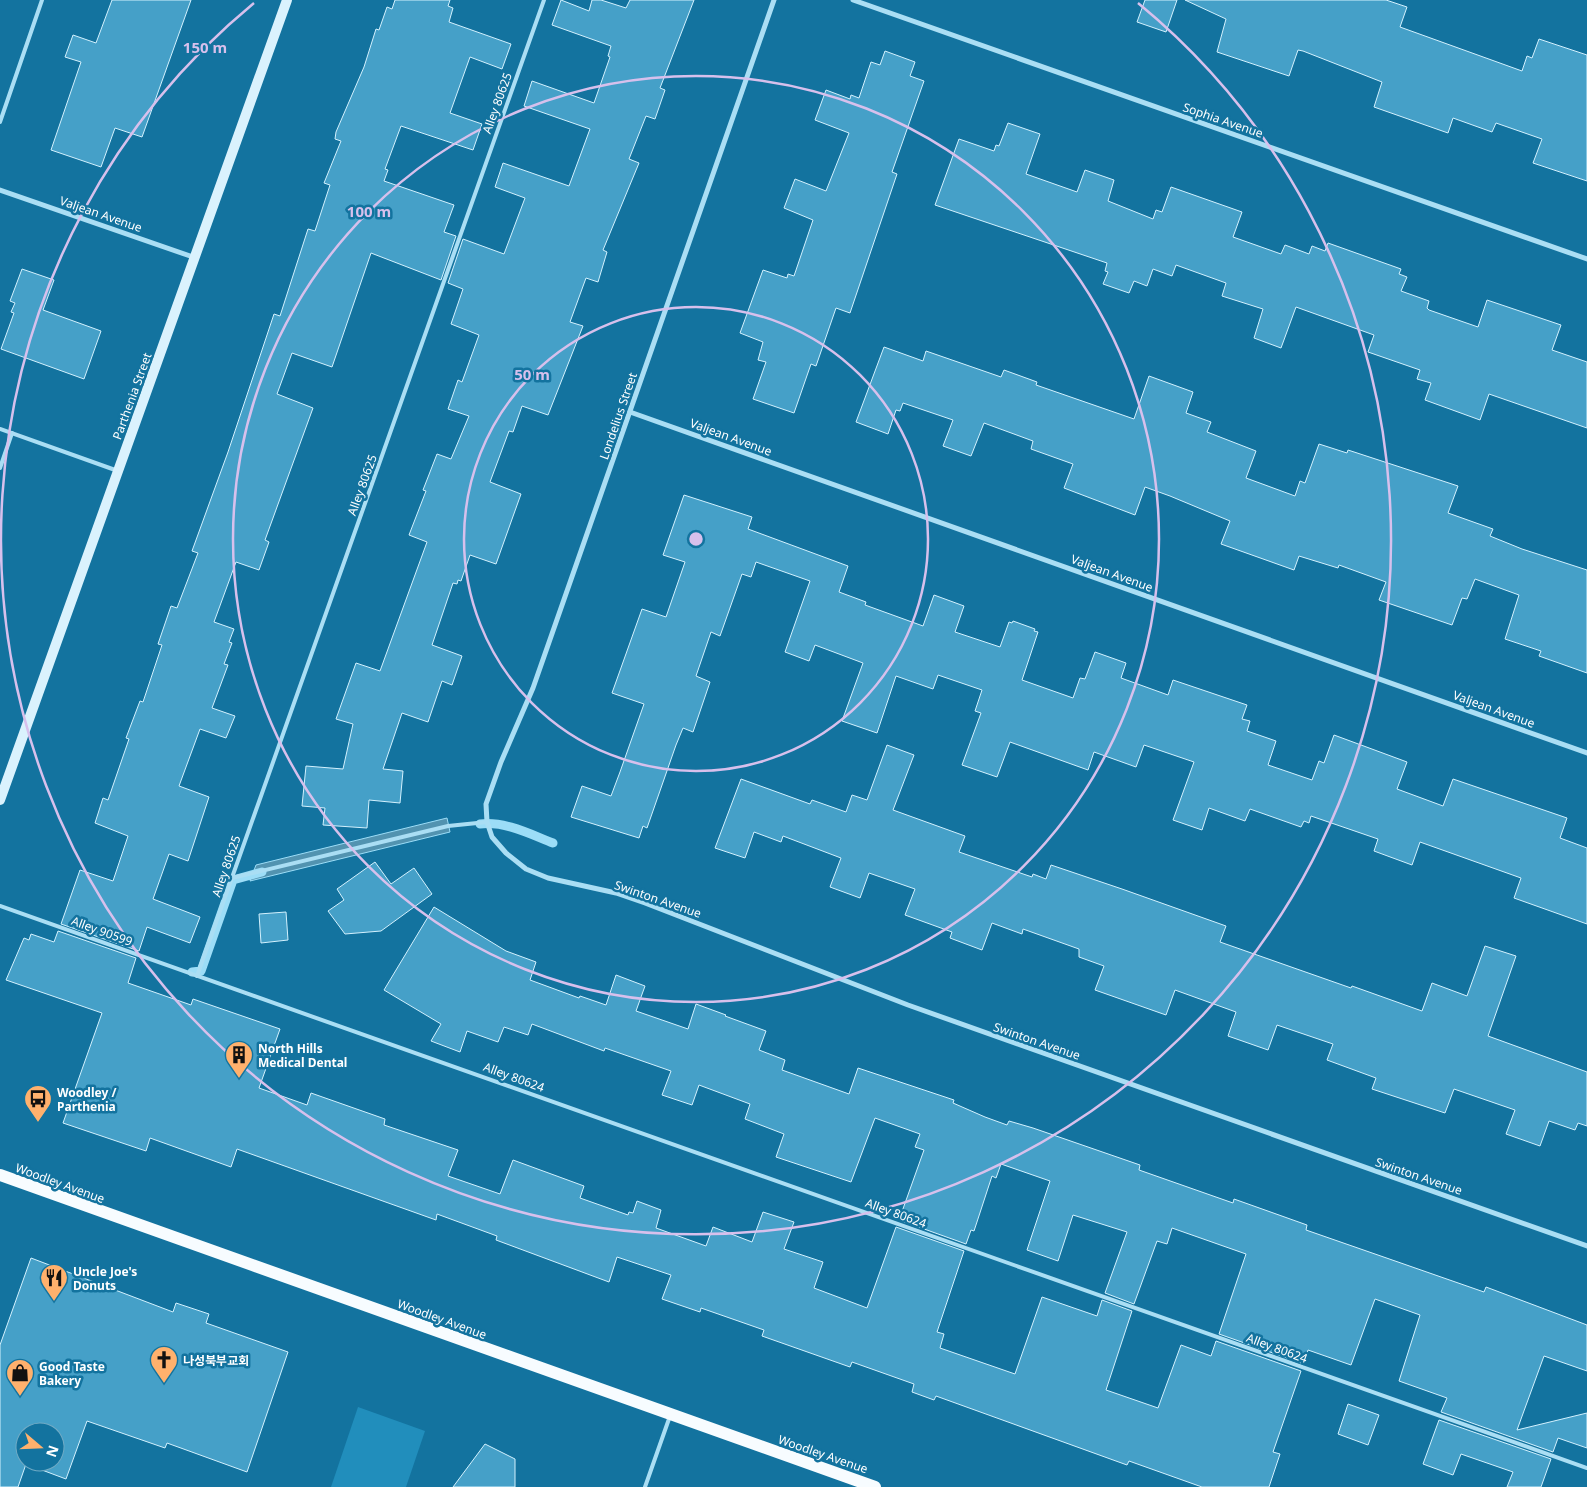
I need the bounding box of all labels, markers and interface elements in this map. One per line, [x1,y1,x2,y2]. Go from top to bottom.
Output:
text: 150 m [183,37,227,57]
street label: Alley 80625 [478,70,516,136]
street label: Sophia Avenue [1181,98,1266,142]
street label: Valjean Avenue [58,192,145,236]
text: 100 m [347,201,391,221]
street label: Parthenia Street [108,350,156,442]
text: 50 m [514,364,550,384]
street label: Londelius Street [595,370,641,462]
street label: Valjean Avenue [688,414,775,460]
street label: Alley 80625 [343,452,381,518]
centre of rings [687,530,705,548]
street label: Valjean Avenue [1069,550,1156,596]
street label: Valjean Avenue [1451,686,1538,732]
street label: Alley 80625 [208,833,244,899]
street label: Swinton Avenue [612,876,704,922]
street label: Alley 90599 [69,912,135,950]
street label: Swinton Avenue [991,1018,1083,1064]
building icon: North Hills Medical Dental [224,1040,254,1079]
place label: North Hills Medical Dental [258,1040,347,1071]
street label: Alley 80624 [481,1058,547,1096]
bus stop icon: Woodley / Parthenia [23,1084,53,1123]
place label: Woodley / Parthenia [57,1084,116,1115]
street label: Swinton Avenue [1373,1153,1465,1199]
street label: Woodley Avenue [13,1159,107,1207]
street label: Alley 80624 [863,1194,929,1232]
restaurant icon: Uncle Joe's Donuts [39,1263,69,1302]
place label: Uncle Joe's Donuts [73,1263,137,1294]
street label: Woodley Avenue [395,1295,489,1343]
street label: Alley 80624 [1244,1329,1310,1367]
church icon: 나성북부교회 [149,1345,179,1384]
place label: 나성북부교회 [183,1352,249,1369]
shop icon: Good Taste Bakery [5,1358,35,1397]
place label: Good Taste Bakery [39,1358,105,1389]
north arrow [15,1422,65,1472]
street label: Woodley Avenue [776,1431,870,1477]
text: N [42,1443,64,1460]

